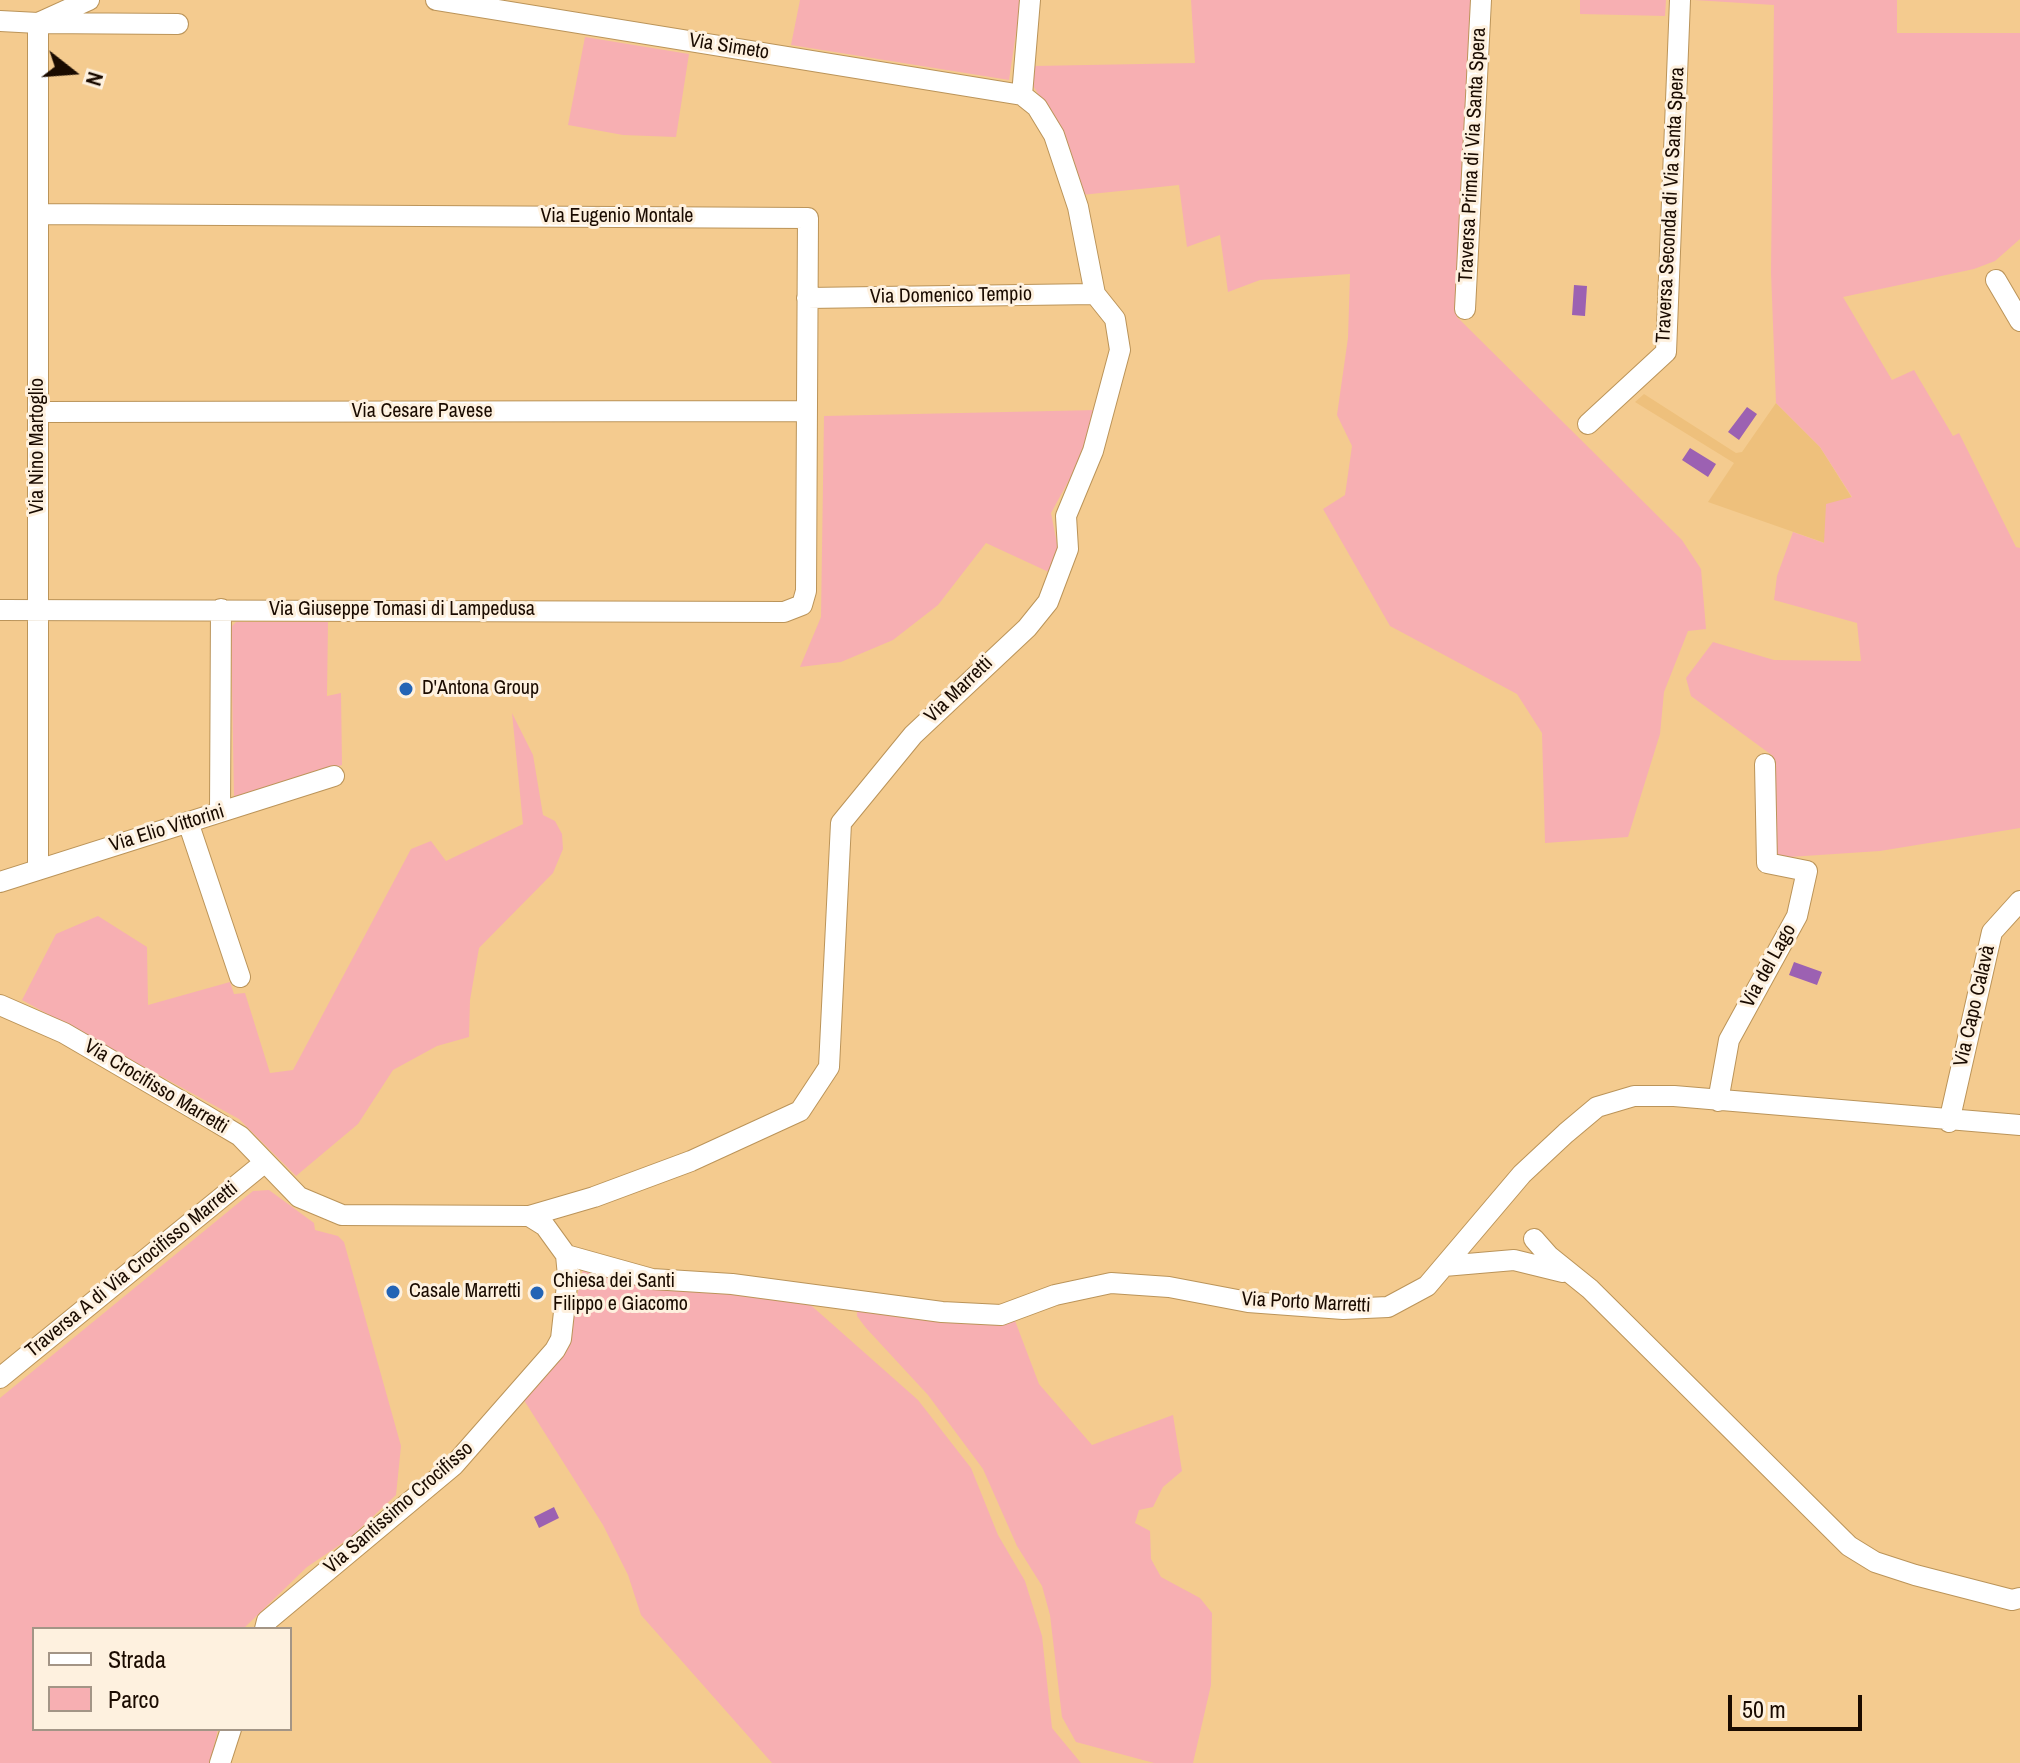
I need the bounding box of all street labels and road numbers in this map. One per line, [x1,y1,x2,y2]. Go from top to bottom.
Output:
street label: Traversa Prima di Via Santa Spera [1454,27,1492,283]
street label: Via Simeto [687,29,771,65]
street label: Traversa Seconda di Via Santa Spera [1652,66,1690,344]
street label: Via Eugenio Montale [541,205,693,229]
street label: Via Domenico Tempio [870,283,1032,309]
street label: Via Nino Martoglio [26,378,50,514]
street label: Via Cesare Pavese [351,400,493,424]
street label: Via Giuseppe Tomasi di Lampedusa [269,598,535,622]
street label: Via Marretti [920,652,998,728]
street label: Via Elio Vittorini [107,800,227,858]
street label: Via del Lago [1736,920,1802,1012]
street label: Via Capo Calavà [1949,943,2001,1069]
street label: Via Crocifisso Marretti [80,1035,232,1139]
street label: Traversa A di Via Crocifisso Marretti [21,1177,243,1363]
street label: Via Porto Marretti [1241,1288,1371,1318]
street label: Via Santissimo Crocifisso [320,1437,478,1579]

